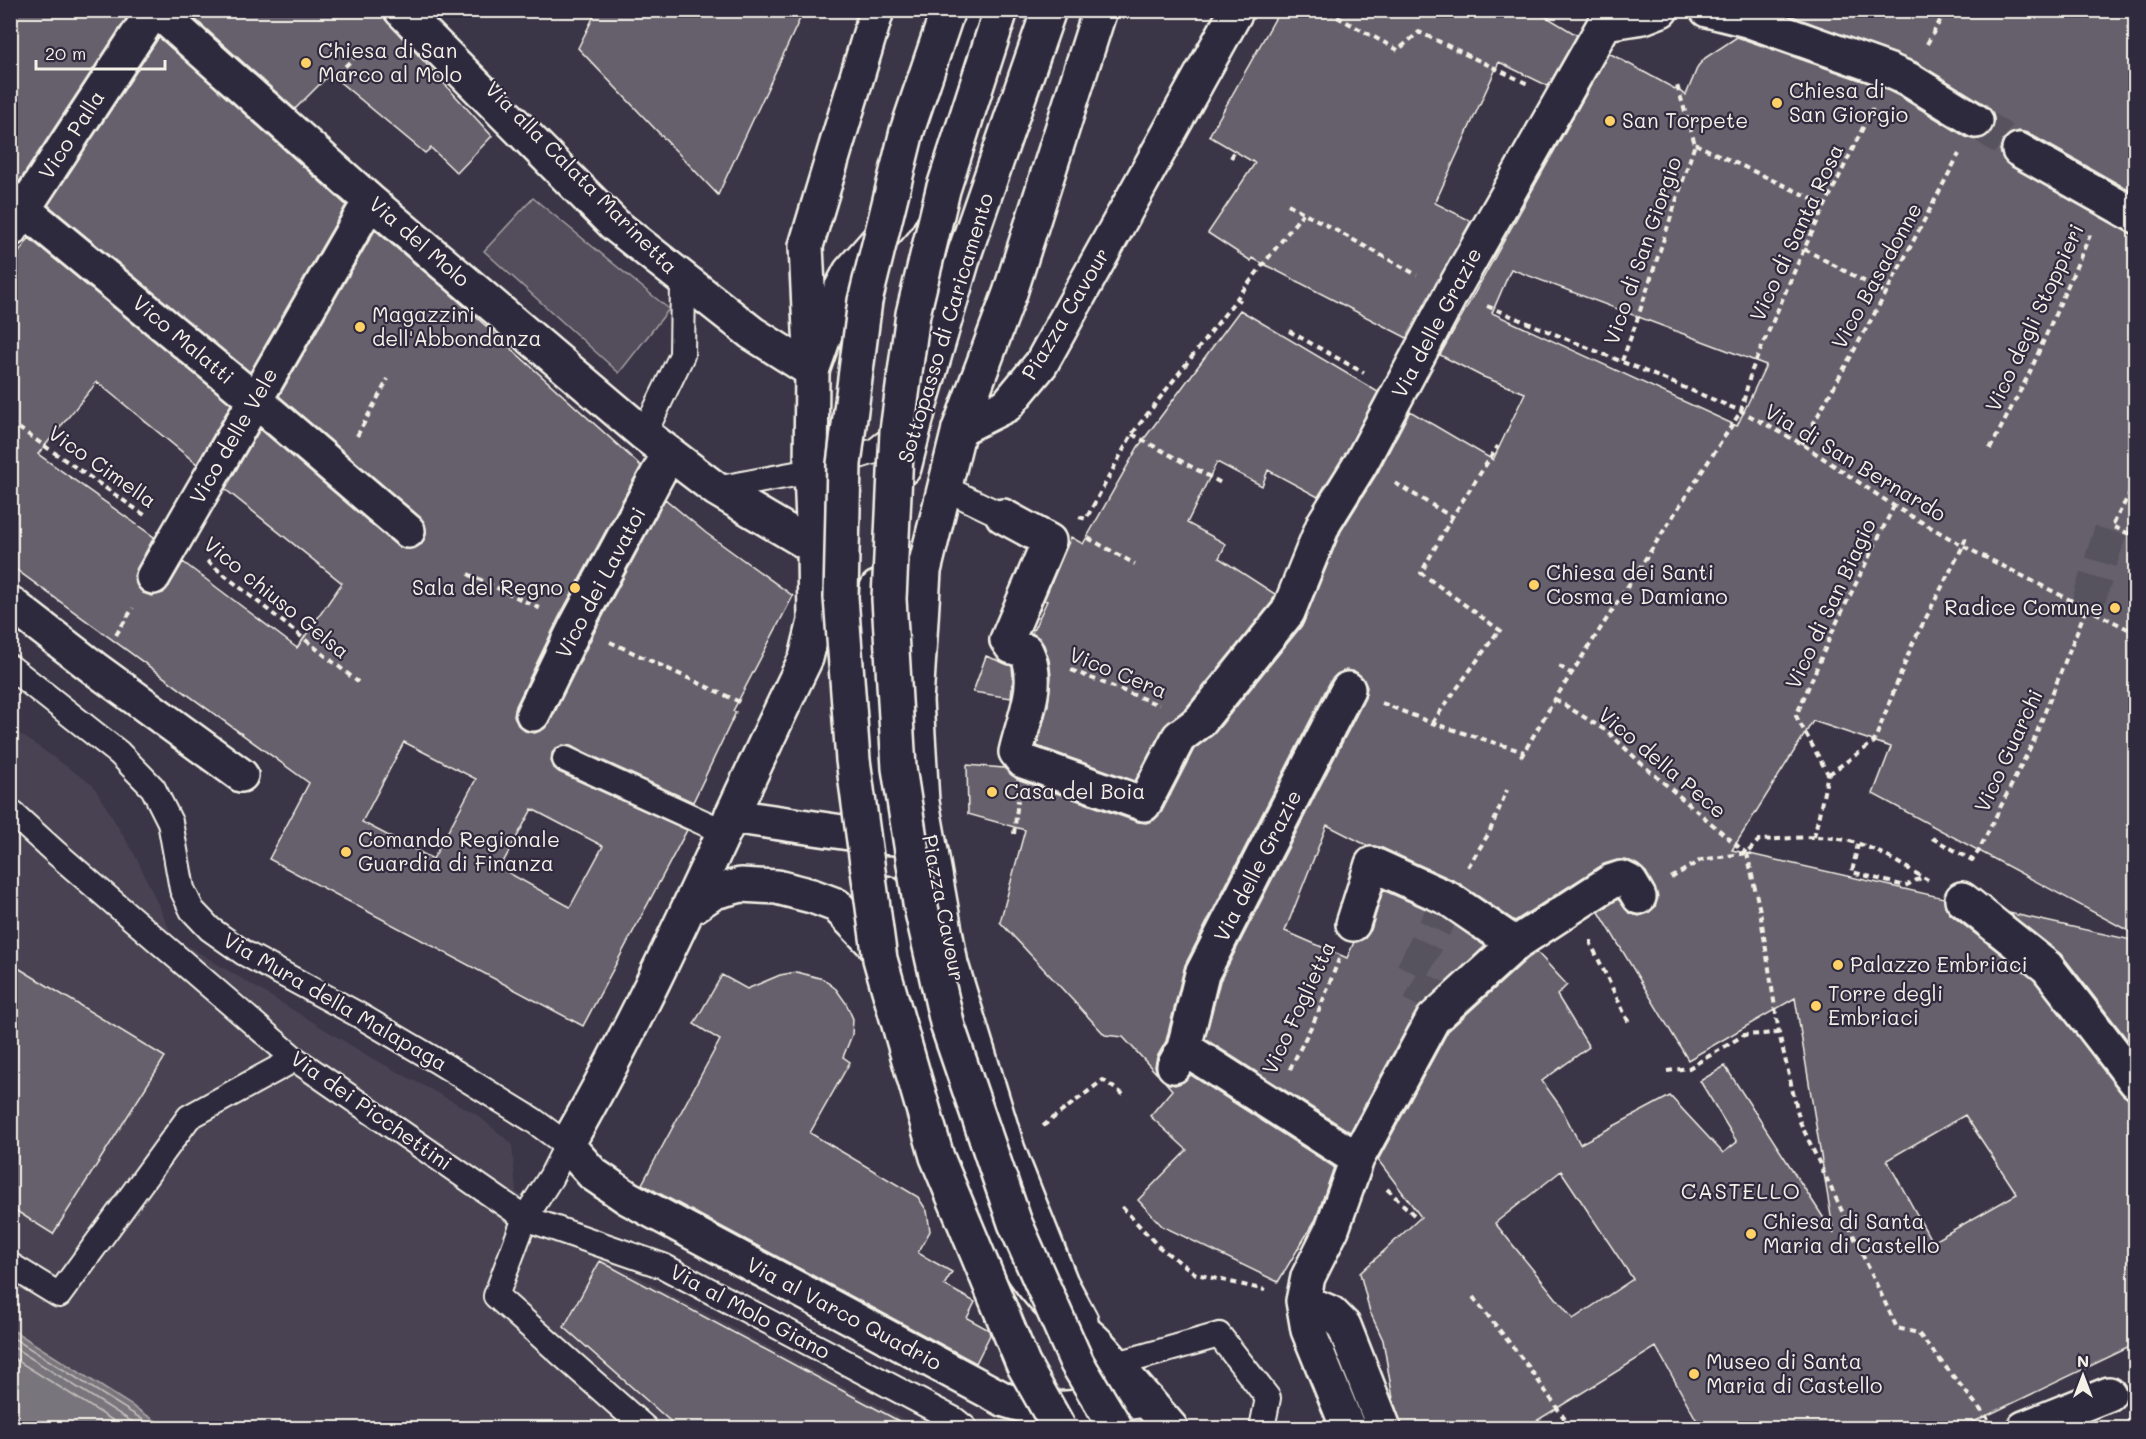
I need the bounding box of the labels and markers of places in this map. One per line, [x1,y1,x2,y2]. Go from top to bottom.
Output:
place label: Chiesa di San Marco al Molo [318,36,462,87]
marker: Chiesa di San Marco al Molo [299,56,313,70]
place label: Chiesa di San Giorgio [1789,76,1908,127]
marker: Chiesa di San Giorgio [1770,96,1784,110]
place label: San Torpete [1622,106,1748,133]
marker: San Torpete [1603,114,1617,128]
place label: Magazzini dell'Abbondanza [372,300,542,351]
marker: Magazzini dell'Abbondanza [353,320,367,334]
place label: Chiesa dei Santi Cosma e Damiano [1546,558,1728,609]
place label: Sala del Regno [412,573,563,600]
marker: Chiesa dei Santi Cosma e Damiano [1527,578,1541,592]
marker: Sala del Regno [568,581,582,595]
place label: Radice Comune [1944,593,2103,620]
marker: Radice Comune [2108,601,2122,615]
place label: Casa del Boia [1004,777,1145,804]
marker: Casa del Boia [985,785,999,799]
place label: Comando Regionale Guardia di Finanza [358,825,560,876]
marker: Comando Regionale Guardia di Finanza [339,845,353,859]
place label: Palazzo Embriaci [1850,950,2028,977]
marker: Palazzo Embriaci [1831,958,1845,972]
place label: Torre degli Embriaci [1828,979,1943,1030]
marker: Torre degli Embriaci [1809,999,1823,1013]
place label: Chiesa di Santa Maria di Castello [1763,1207,1940,1258]
marker: Chiesa di Santa Maria di Castello [1744,1227,1758,1241]
place label: Museo di Santa Maria di Castello [1706,1347,1883,1398]
marker: Museo di Santa Maria di Castello [1687,1367,1701,1381]

